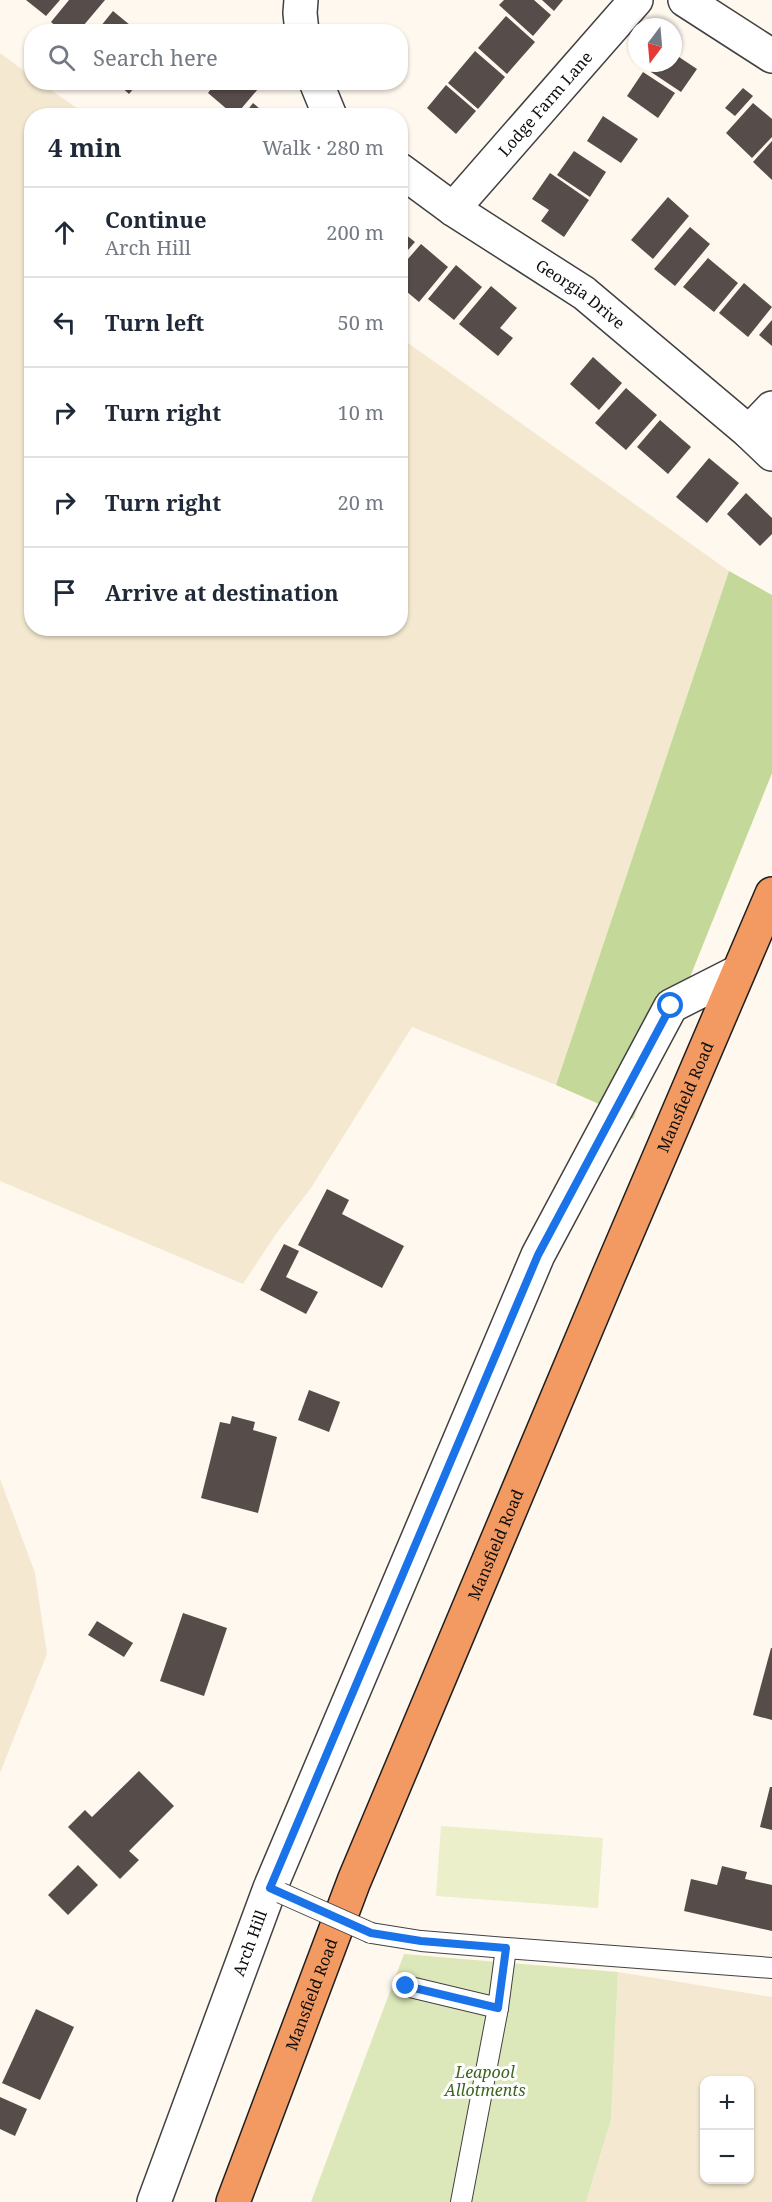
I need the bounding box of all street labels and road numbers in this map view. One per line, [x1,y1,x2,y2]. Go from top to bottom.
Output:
street label: Lodge Farm Lane [493,46,597,161]
street label: Georgia Drive [531,254,630,334]
street label: Mansfield Road [652,1038,719,1156]
street label: Mansfield Road [462,1486,529,1603]
street label: Arch Hill [227,1907,272,1979]
street label: Mansfield Road [280,1935,343,2053]

